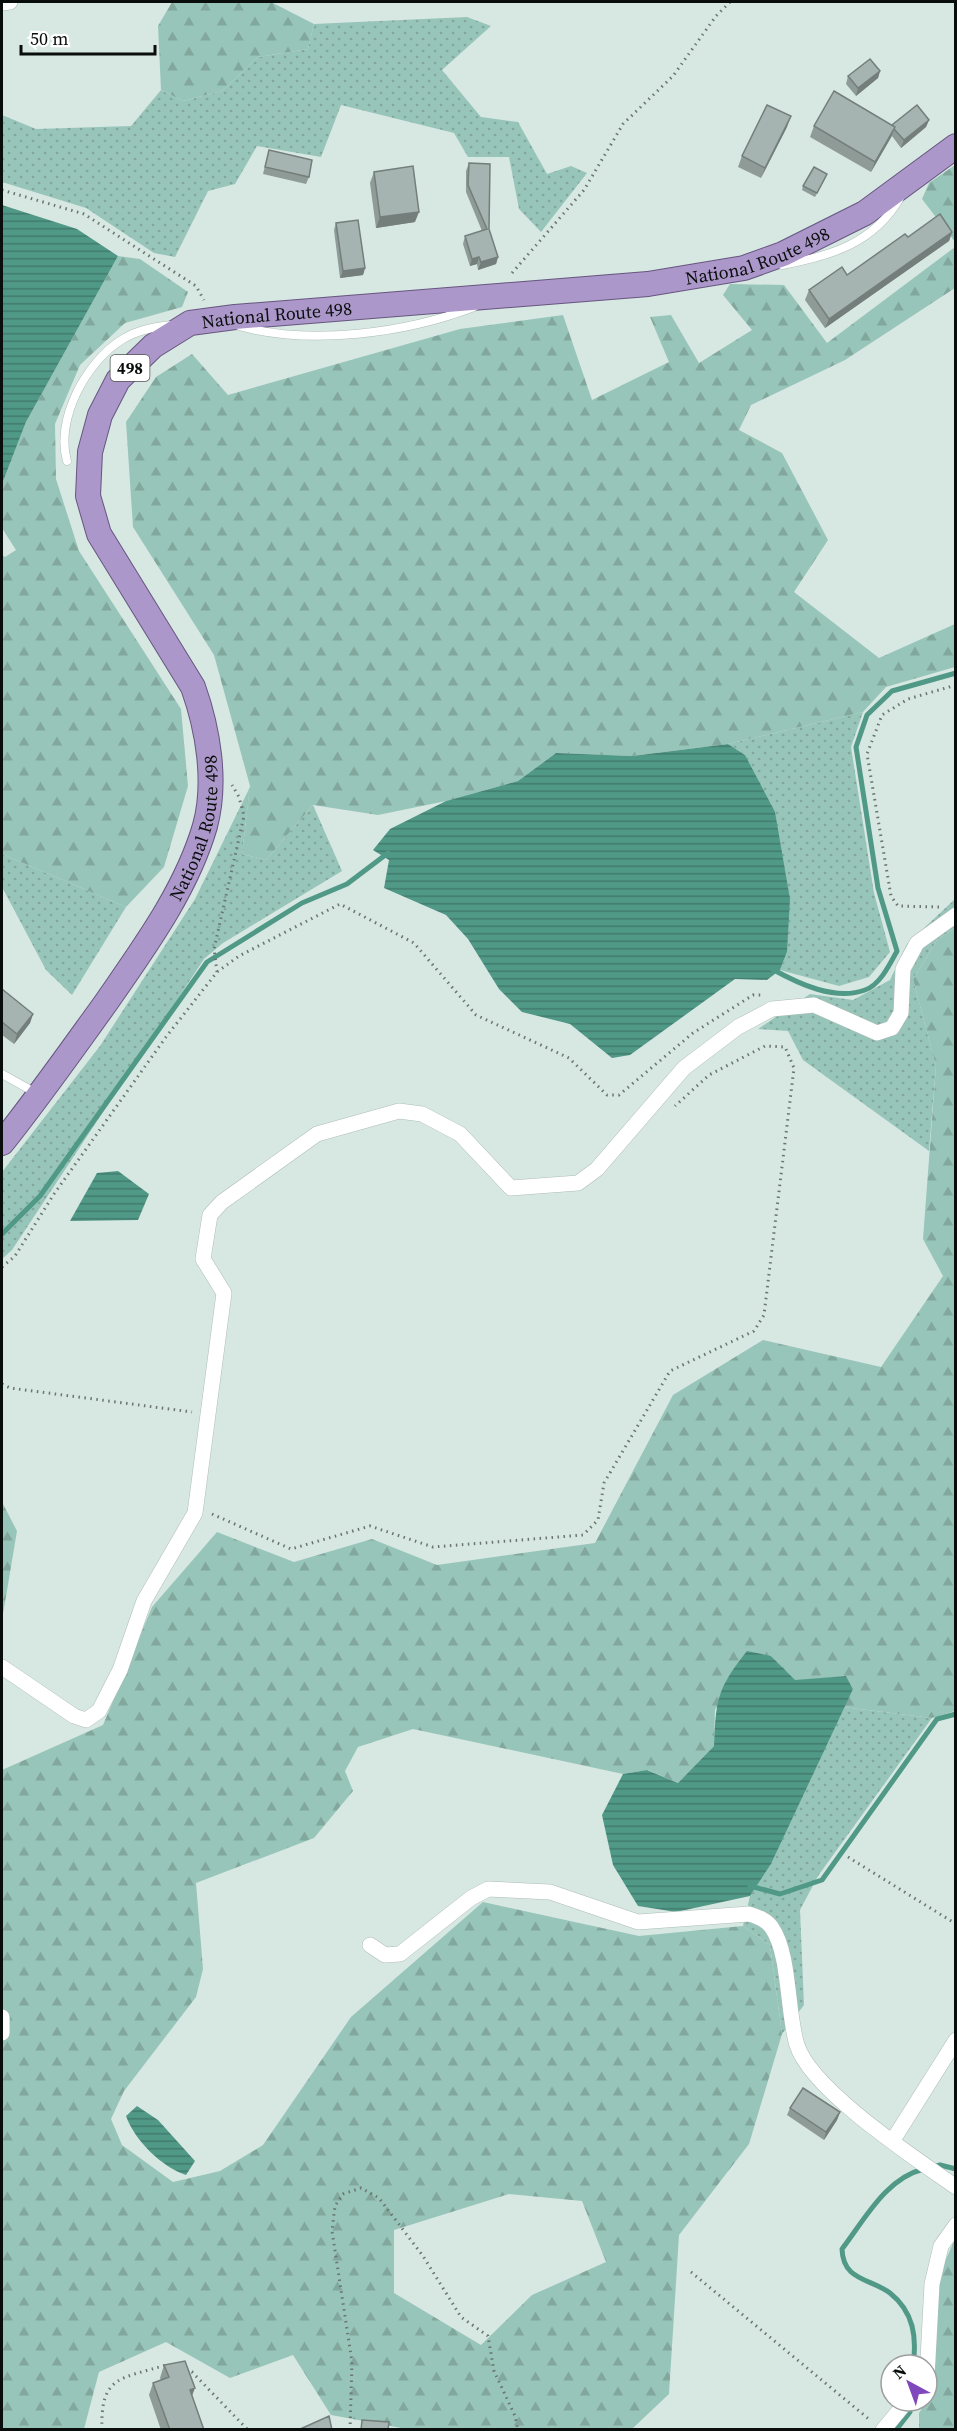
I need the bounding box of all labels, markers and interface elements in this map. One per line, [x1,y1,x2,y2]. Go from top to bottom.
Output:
scale bar [21,18,154,56]
text: 50 m [30,26,68,51]
street label: National Route 498 [683,220,833,290]
street label: National Route 498 [200,295,353,334]
road number: 498 [110,355,150,381]
street label: National Route 498 [163,754,223,905]
north arrow [879,2353,939,2413]
text: N [888,2359,911,2384]

